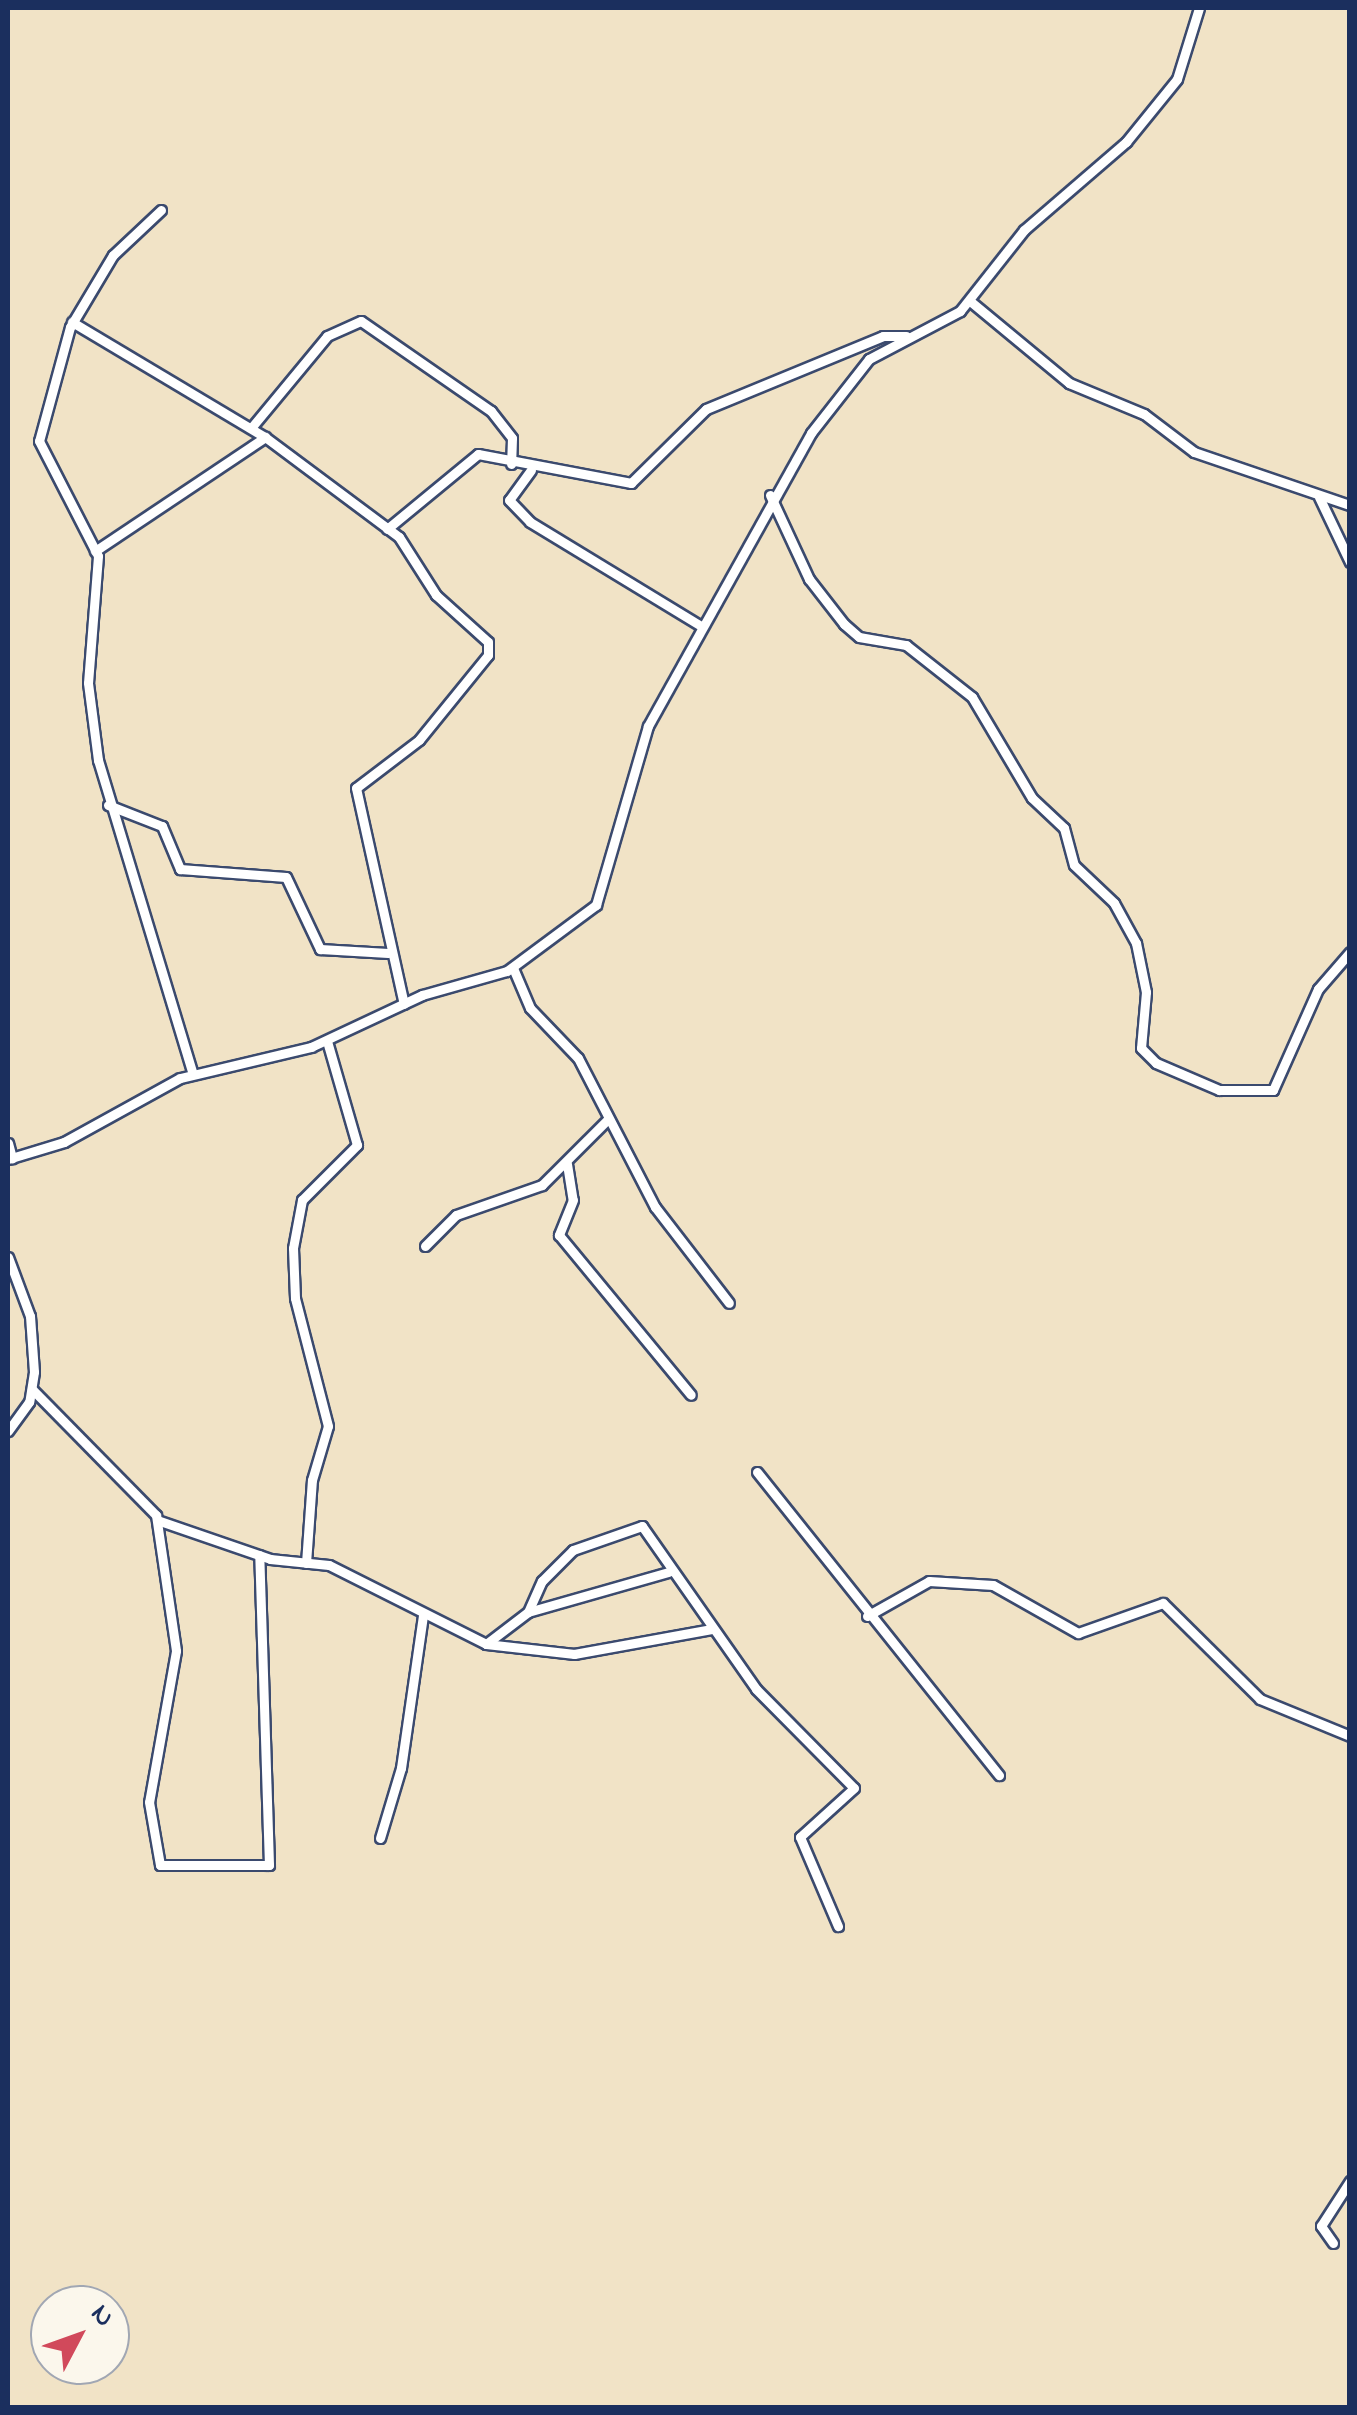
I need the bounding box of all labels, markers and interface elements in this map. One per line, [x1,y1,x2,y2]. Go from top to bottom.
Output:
north arrow [30,2285,130,2385]
text: N [80,2296,123,2337]

